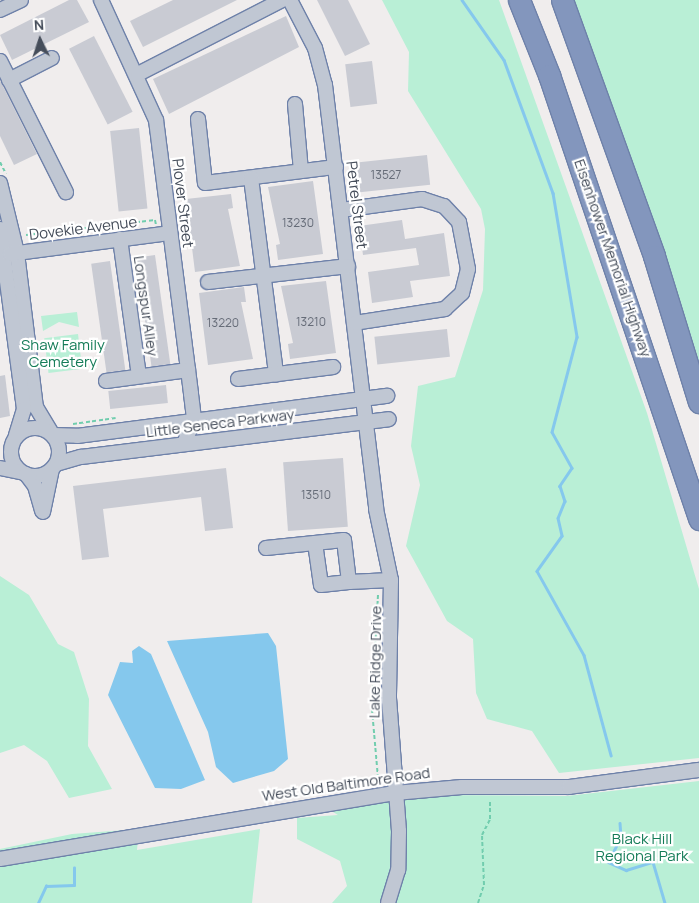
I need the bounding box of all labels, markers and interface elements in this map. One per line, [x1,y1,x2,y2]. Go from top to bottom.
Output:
north arrow [15,15,65,65]
text: N [33,15,45,34]
street label: Plover Street [169,157,197,249]
street label: Eisenhower Memorial Highway [571,157,655,359]
street label: Petrel Street [343,160,371,250]
house number: 13527 [371,168,401,182]
street label: Dovekie Avenue [28,212,138,244]
house number: 13230 [282,216,314,230]
street label: Longspur Alley [130,255,162,357]
house number: 13210 [296,315,326,329]
house number: 13220 [207,316,239,330]
park label: Shaw Family Cemetery [21,335,105,370]
street label: Little Seneca Parkway [145,405,295,441]
house number: 13510 [301,488,331,502]
street label: Lake Ridge Drive [365,606,385,718]
street label: West Old Baltimore Road [261,763,431,805]
park label: Black Hill Regional Park [595,829,689,864]

